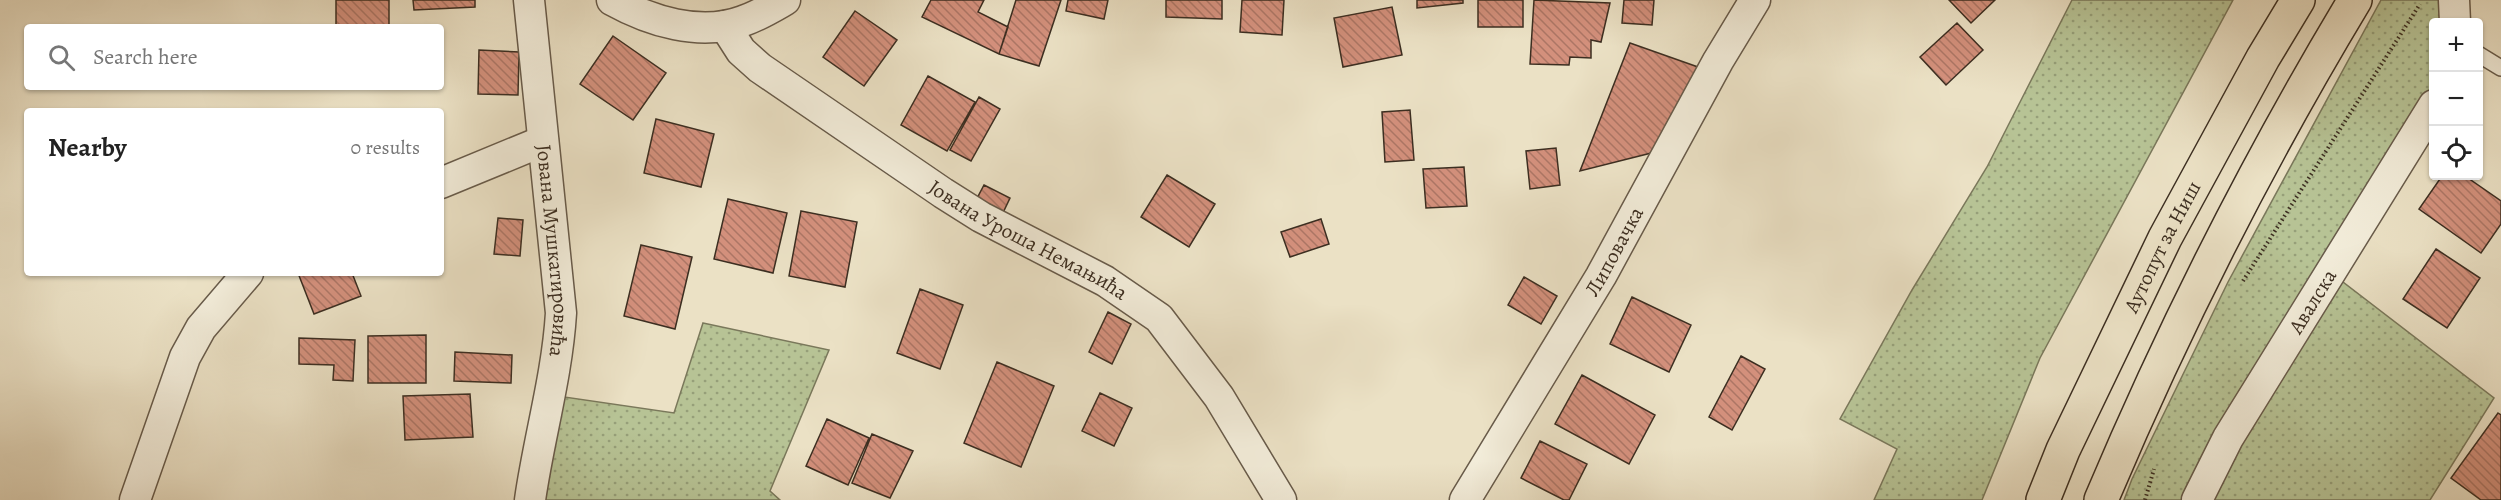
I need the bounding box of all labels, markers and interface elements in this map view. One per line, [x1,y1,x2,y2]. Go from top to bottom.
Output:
map controls [2429,18,2483,180]
button: + [2429,18,2483,72]
search box [24,24,444,90]
icon: search [45,41,78,74]
text: Search here [93,42,198,72]
button: − [2429,72,2483,126]
button: locate [2429,126,2483,180]
text: Nearby [48,130,127,165]
text: 0 results [351,134,420,161]
street label: Јована Мушкатировића [530,143,575,359]
street label: Јована Уроша Немањића [923,173,1134,307]
street label: Аутопут за Ниш [2117,176,2207,318]
street label: Липовачка [1578,201,1650,301]
street label: Авалска [2281,263,2343,340]

